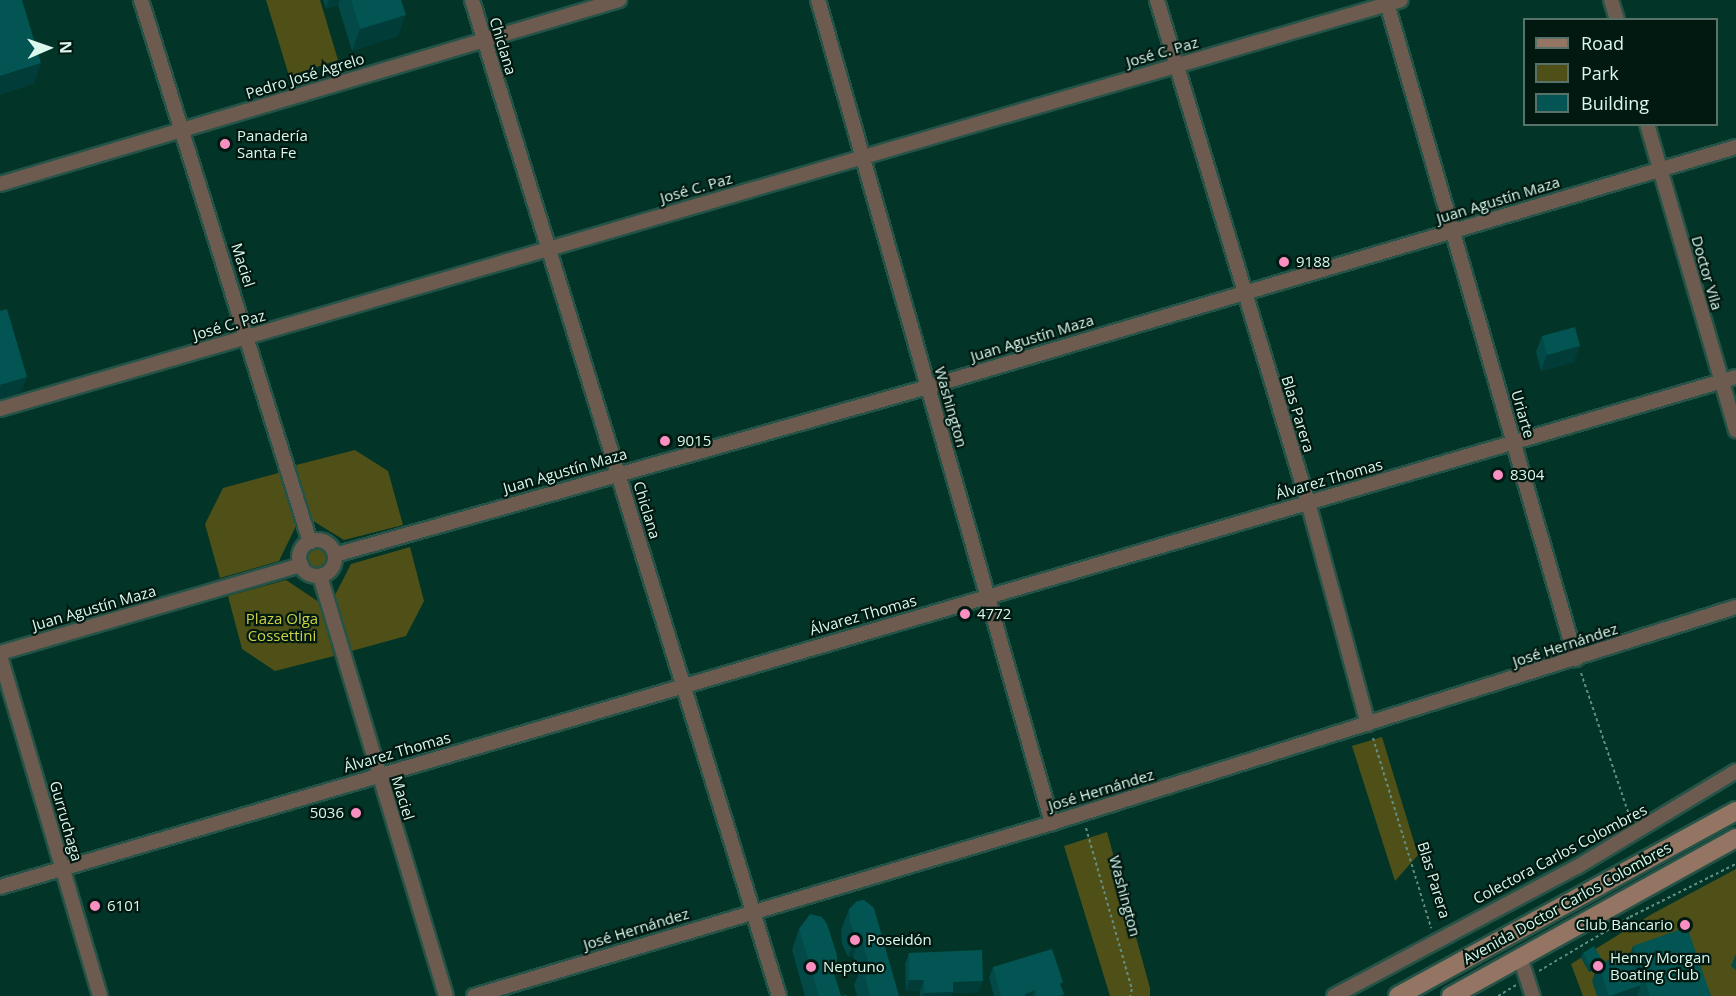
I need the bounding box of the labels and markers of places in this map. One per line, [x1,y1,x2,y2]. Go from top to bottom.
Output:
place label: Panadería Santa Fe [237,126,308,161]
marker: Panadería Santa Fe [218,137,232,151]
place label: 9188 [1296,253,1330,271]
marker: 9188 [1277,255,1291,269]
place label: 9015 [677,432,711,450]
marker: 9015 [658,434,672,448]
place label: 8304 [1510,466,1544,484]
marker: 8304 [1491,468,1505,482]
place label: 4772 [977,605,1011,623]
marker: 4772 [958,607,972,621]
place label: 5036 [310,804,344,822]
marker: 5036 [349,806,363,820]
place label: 6101 [107,897,141,915]
marker: 6101 [88,899,102,913]
place label: Club Bancario [1576,916,1673,934]
marker: Club Bancario [1678,918,1692,932]
place label: Poseidón [867,931,932,949]
marker: Poseidón [848,933,862,947]
place label: Henry Morgan Boating Club [1610,948,1711,983]
place label: Neptuno [823,958,885,976]
marker: Henry Morgan Boating Club [1591,959,1605,973]
marker: Neptuno [804,960,818,974]

